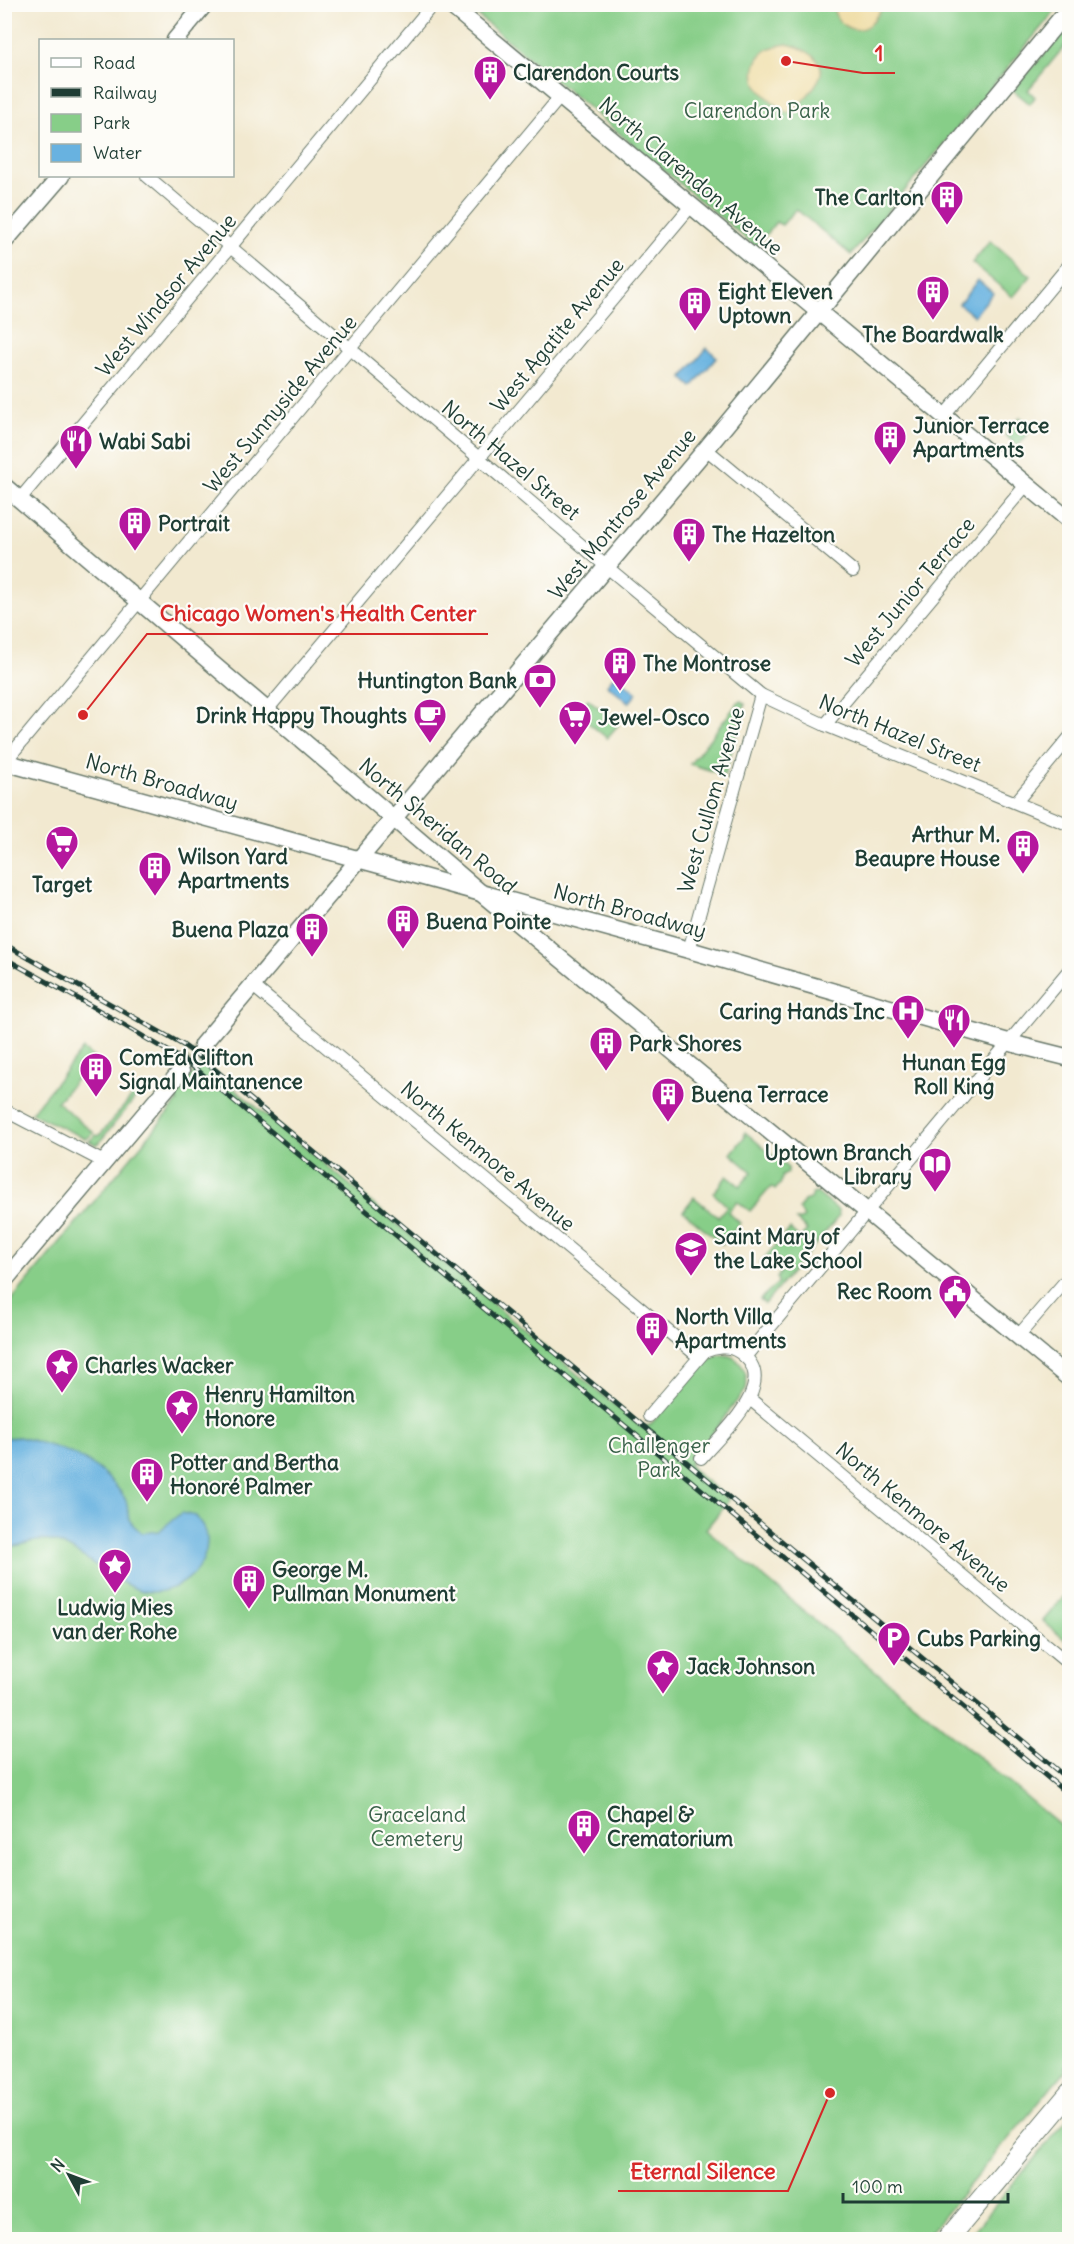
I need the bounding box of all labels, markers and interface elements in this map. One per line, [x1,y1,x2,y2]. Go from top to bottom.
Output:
callout: 1 [863,33,895,73]
legend [39,39,234,177]
text: 1 [875,39,883,67]
text: Road [93,51,136,74]
building icon: Clarendon Courts [472,54,508,101]
place label: Clarendon Courts [513,59,680,86]
text: Railway [93,81,157,104]
street label: North Clarendon Avenue [593,91,789,261]
park label: Clarendon Park [684,97,830,124]
text: Park [93,111,130,134]
text: Water [93,141,143,164]
building icon: The Carlton [929,179,965,226]
place label: The Carlton [815,184,924,211]
street label: West Windsor Avenue [90,208,242,382]
street label: West Agatite Avenue [484,252,630,418]
building icon: The Boardwalk [915,274,951,321]
place label: Eight Eleven Uptown [718,278,833,329]
building icon: Eight Eleven Uptown [677,285,713,332]
street label: West Sunnyside Avenue [197,309,363,499]
place label: The Boardwalk [862,321,1004,348]
street label: North Hazel Street [436,394,586,526]
place label: Junior Terrace Apartments [913,412,1049,463]
building icon: Junior Terrace Apartments [872,419,908,466]
restaurant icon: Wabi Sabi [58,423,94,470]
street label: West Montrose Avenue [542,423,702,605]
place label: Wabi Sabi [99,428,191,455]
building icon: Portrait [117,505,153,552]
place label: Portrait [158,510,231,537]
street label: West Junior Terrace [839,511,981,673]
building icon: The Hazelton [671,516,707,563]
place label: The Hazelton [712,521,835,548]
callout: Chicago Women's Health Center [147,594,488,634]
text: Chicago Women's Health Center [160,599,477,627]
building icon: The Montrose [602,645,638,692]
place label: The Montrose [643,650,771,677]
bank icon: Huntington Bank [522,662,558,709]
place label: Huntington Bank [357,667,517,694]
street label: North Hazel Street [815,688,985,778]
cafe icon: Drink Happy Thoughts [412,697,448,744]
supermarket icon: Jewel-Osco [557,699,593,746]
place label: Drink Happy Thoughts [196,702,407,729]
place label: Jewel-Osco [598,704,710,731]
street label: West Cullom Avenue [672,704,750,896]
street label: North Broadway [83,747,241,817]
street label: North Sheridan Road [353,752,523,900]
place label: Arthur M. Beaupre House [855,821,1000,872]
supermarket icon: Target [44,824,80,871]
building icon: Arthur M. Beaupre House [1005,828,1041,875]
place label: Wilson Yard Apartments [178,843,290,894]
building icon: Wilson Yard Apartments [137,850,173,897]
place label: Target [32,871,93,898]
street label: North Broadway [550,878,710,944]
building icon: Buena Pointe [385,903,421,950]
place label: Buena Pointe [426,908,551,935]
building icon: Buena Plaza [294,911,330,958]
place label: Buena Plaza [171,916,289,943]
hospital icon: Caring Hands Inc [890,993,926,1040]
place label: Caring Hands Inc [719,998,885,1025]
restaurant icon: Hunan Egg Roll King [936,1002,972,1049]
building icon: Park Shores [588,1025,624,1072]
place label: Park Shores [629,1030,742,1057]
place label: ComEd Clifton Signal Maintanence [119,1044,303,1095]
place label: Hunan Egg Roll King [902,1049,1006,1100]
building icon: ComEd Clifton Signal Maintanence [78,1051,114,1098]
street label: North Kenmore Avenue [395,1075,581,1237]
building icon: Buena Terrace [650,1076,686,1123]
place label: Buena Terrace [691,1081,829,1108]
place label: Uptown Branch Library [764,1139,912,1190]
library icon: Uptown Branch Library [917,1146,953,1193]
place label: Saint Mary of the Lake School [714,1223,862,1274]
school or university icon: Saint Mary of the Lake School [673,1230,709,1277]
public building icon: Rec Room [937,1273,973,1320]
place label: Rec Room [837,1278,933,1305]
place label: North Villa Apartments [675,1303,787,1354]
building icon: North Villa Apartments [634,1310,670,1357]
place icon: Charles Wacker [44,1347,80,1394]
place label: Charles Wacker [85,1352,234,1379]
place label: Henry Hamilton Honore [205,1381,355,1432]
place icon: Henry Hamilton Honore [164,1388,200,1435]
park label: Challenger Park [608,1432,711,1483]
street label: North Kenmore Avenue [830,1436,1016,1598]
place label: Potter and Bertha Honoré Palmer [170,1449,339,1500]
building icon: Potter and Bertha Honoré Palmer [129,1456,165,1503]
place icon: Ludwig Mies van der Rohe [97,1547,133,1594]
place label: George M. Pullman Monument [272,1556,457,1607]
building icon: George M. Pullman Monument [231,1563,267,1610]
place label: Ludwig Mies van der Rohe [53,1594,177,1645]
parking icon: Cubs Parking [876,1620,912,1667]
place label: Cubs Parking [917,1625,1041,1652]
place icon: Jack Johnson [645,1648,681,1695]
place label: Jack Johnson [686,1653,815,1680]
park label: Graceland Cemetery [368,1801,466,1852]
place label: Chapel & Crematorium [607,1801,734,1852]
building icon: Chapel & Crematorium [566,1808,602,1855]
north arrow [39,2145,99,2205]
callout: Eternal Silence [618,2151,788,2191]
text: N [47,2154,69,2176]
text: Eternal Silence [630,2157,776,2185]
scale bar [843,2166,1008,2204]
text: 100 m [852,2175,903,2198]

